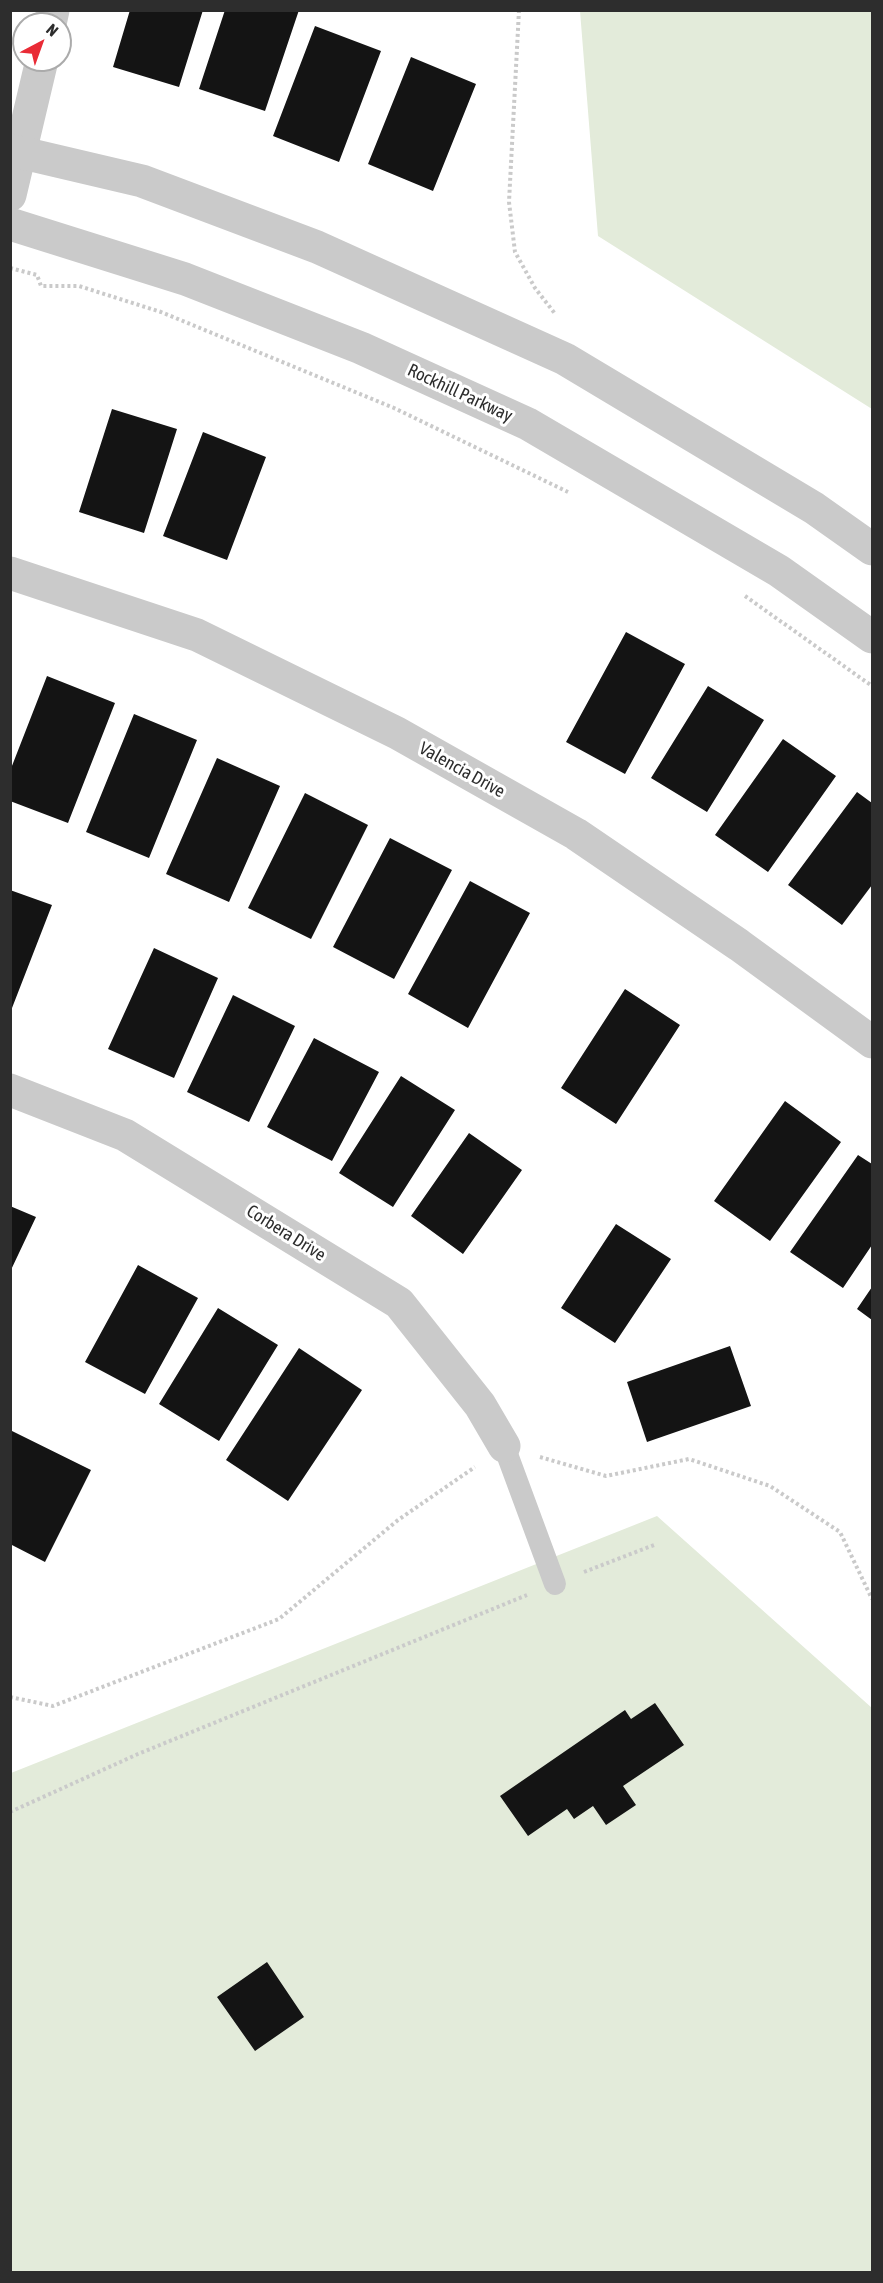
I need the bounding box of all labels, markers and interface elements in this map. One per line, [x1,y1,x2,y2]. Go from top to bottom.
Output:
north arrow [12,12,72,72]
text: N [43,20,62,40]
street label: Rockhill Parkway [404,359,516,427]
street label: Valencia Drive [415,738,509,802]
street label: Corbera Drive [242,1200,330,1266]

